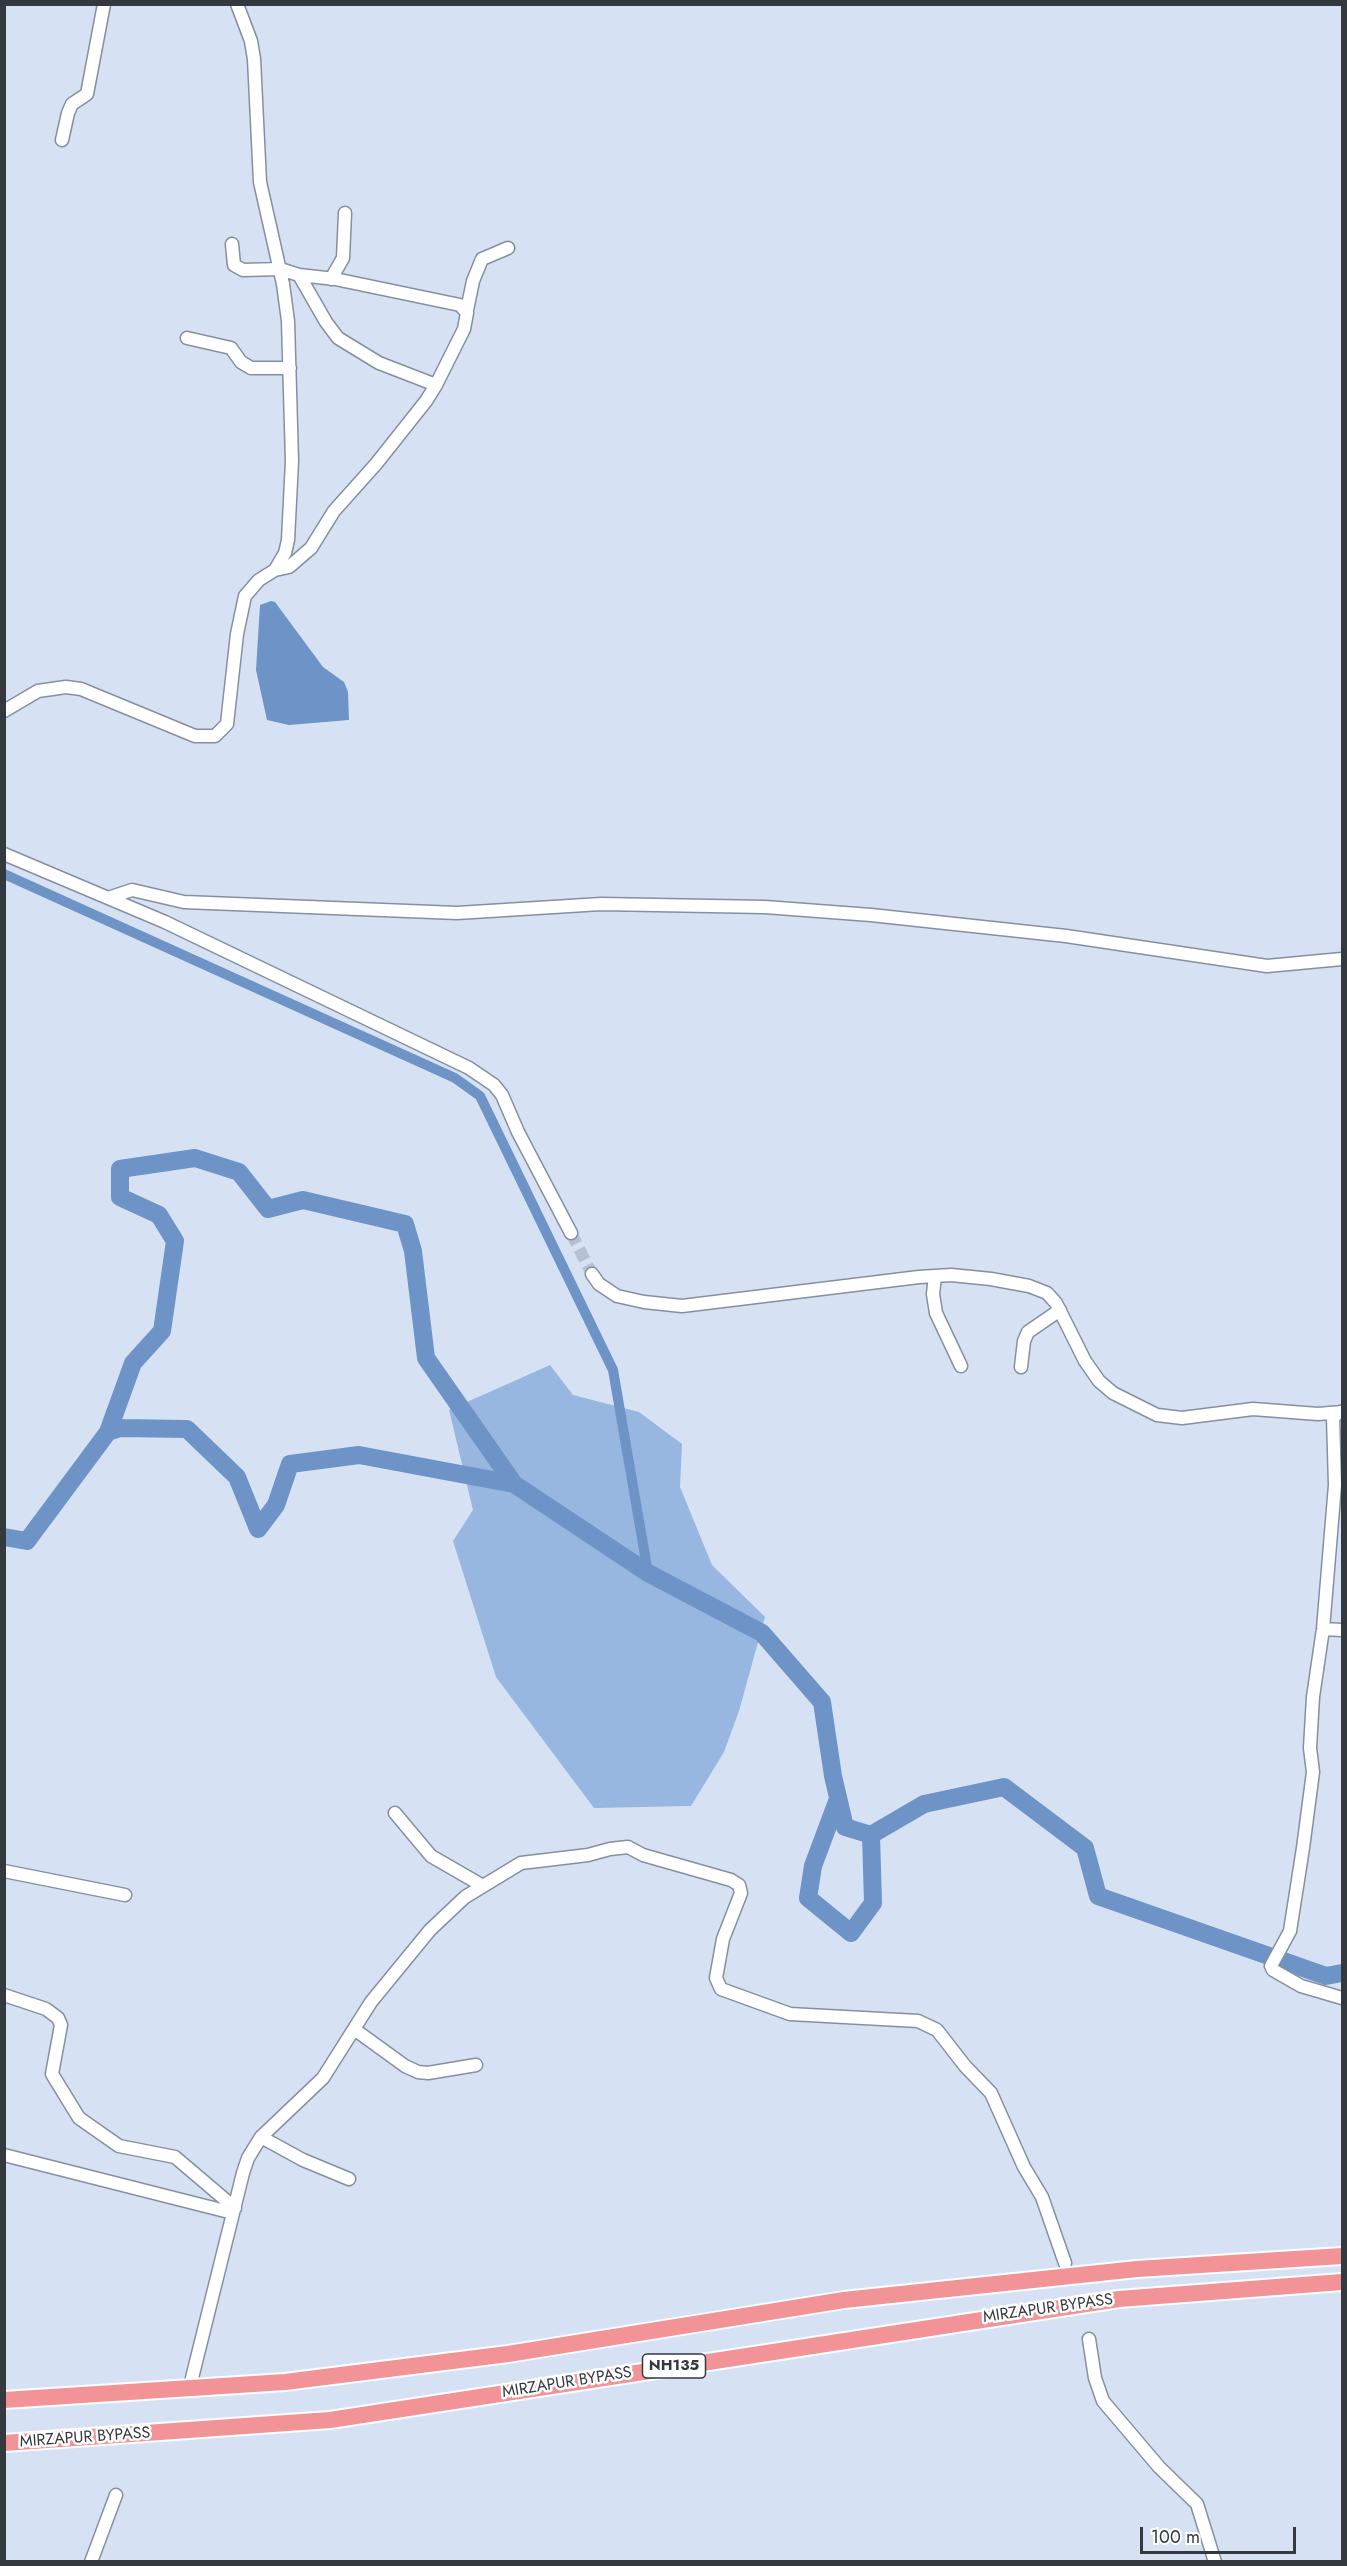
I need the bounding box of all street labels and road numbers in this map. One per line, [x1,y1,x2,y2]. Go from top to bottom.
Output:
street label: MIRZAPUR BYPASS [982,2290,1114,2328]
road number: NH135 [642,2354,706,2378]
street label: MIRZAPUR BYPASS [501,2363,633,2403]
street label: MIRZAPUR BYPASS [19,2424,151,2452]

